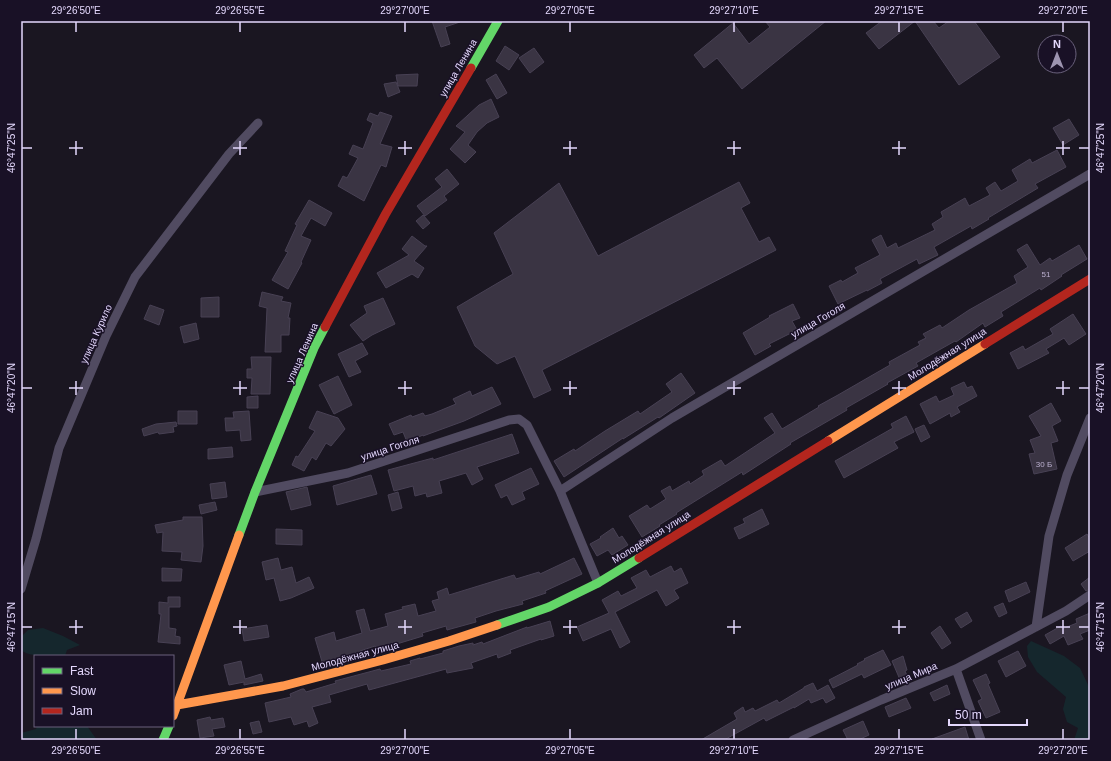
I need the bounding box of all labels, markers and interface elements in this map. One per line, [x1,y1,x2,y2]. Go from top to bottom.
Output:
text: 29°26'50"E [51,5,101,16]
text: 29°26'55"E [215,5,265,16]
text: 29°27'00"E [380,5,430,16]
text: 29°27'05"E [545,5,595,16]
text: 29°27'10"E [709,5,759,16]
text: 29°27'15"E [874,5,924,16]
text: 29°27'20"E [1038,5,1088,16]
north arrow [1037,34,1077,74]
street label: улица Ленина [437,37,479,99]
text: N [1053,38,1061,50]
text: 46°47'25"N [6,123,17,173]
text: 46°47'25"N [1095,123,1106,173]
house number: 51 [1042,270,1051,279]
street label: улица Гоголя [789,300,847,340]
street label: улица Курило [78,302,114,365]
street label: улица Ленина [284,321,320,385]
street label: Молодёжная улица [906,325,988,382]
text: 46°47'20"N [6,363,17,413]
text: 46°47'20"N [1095,363,1106,413]
street label: улица Гоголя [359,433,421,463]
house number: 30 Б [1036,460,1052,469]
street label: Молодёжная улица [610,508,692,565]
text: 46°47'15"N [6,602,17,652]
text: 46°47'15"N [1095,602,1106,652]
street label: Молодёжная улица [310,639,400,673]
legend [34,655,174,727]
street label: улица Мира [883,660,939,692]
text: Fast [70,664,94,678]
text: Slow [70,684,96,698]
scale bar [949,701,1027,727]
text: Jam [70,704,93,718]
text: 50 m [955,708,982,722]
text: 29°26'50"E [51,745,101,756]
text: 29°26'55"E [215,745,265,756]
text: 29°27'00"E [380,745,430,756]
text: 29°27'05"E [545,745,595,756]
text: 29°27'10"E [709,745,759,756]
text: 29°27'15"E [874,745,924,756]
text: 29°27'20"E [1038,745,1088,756]

